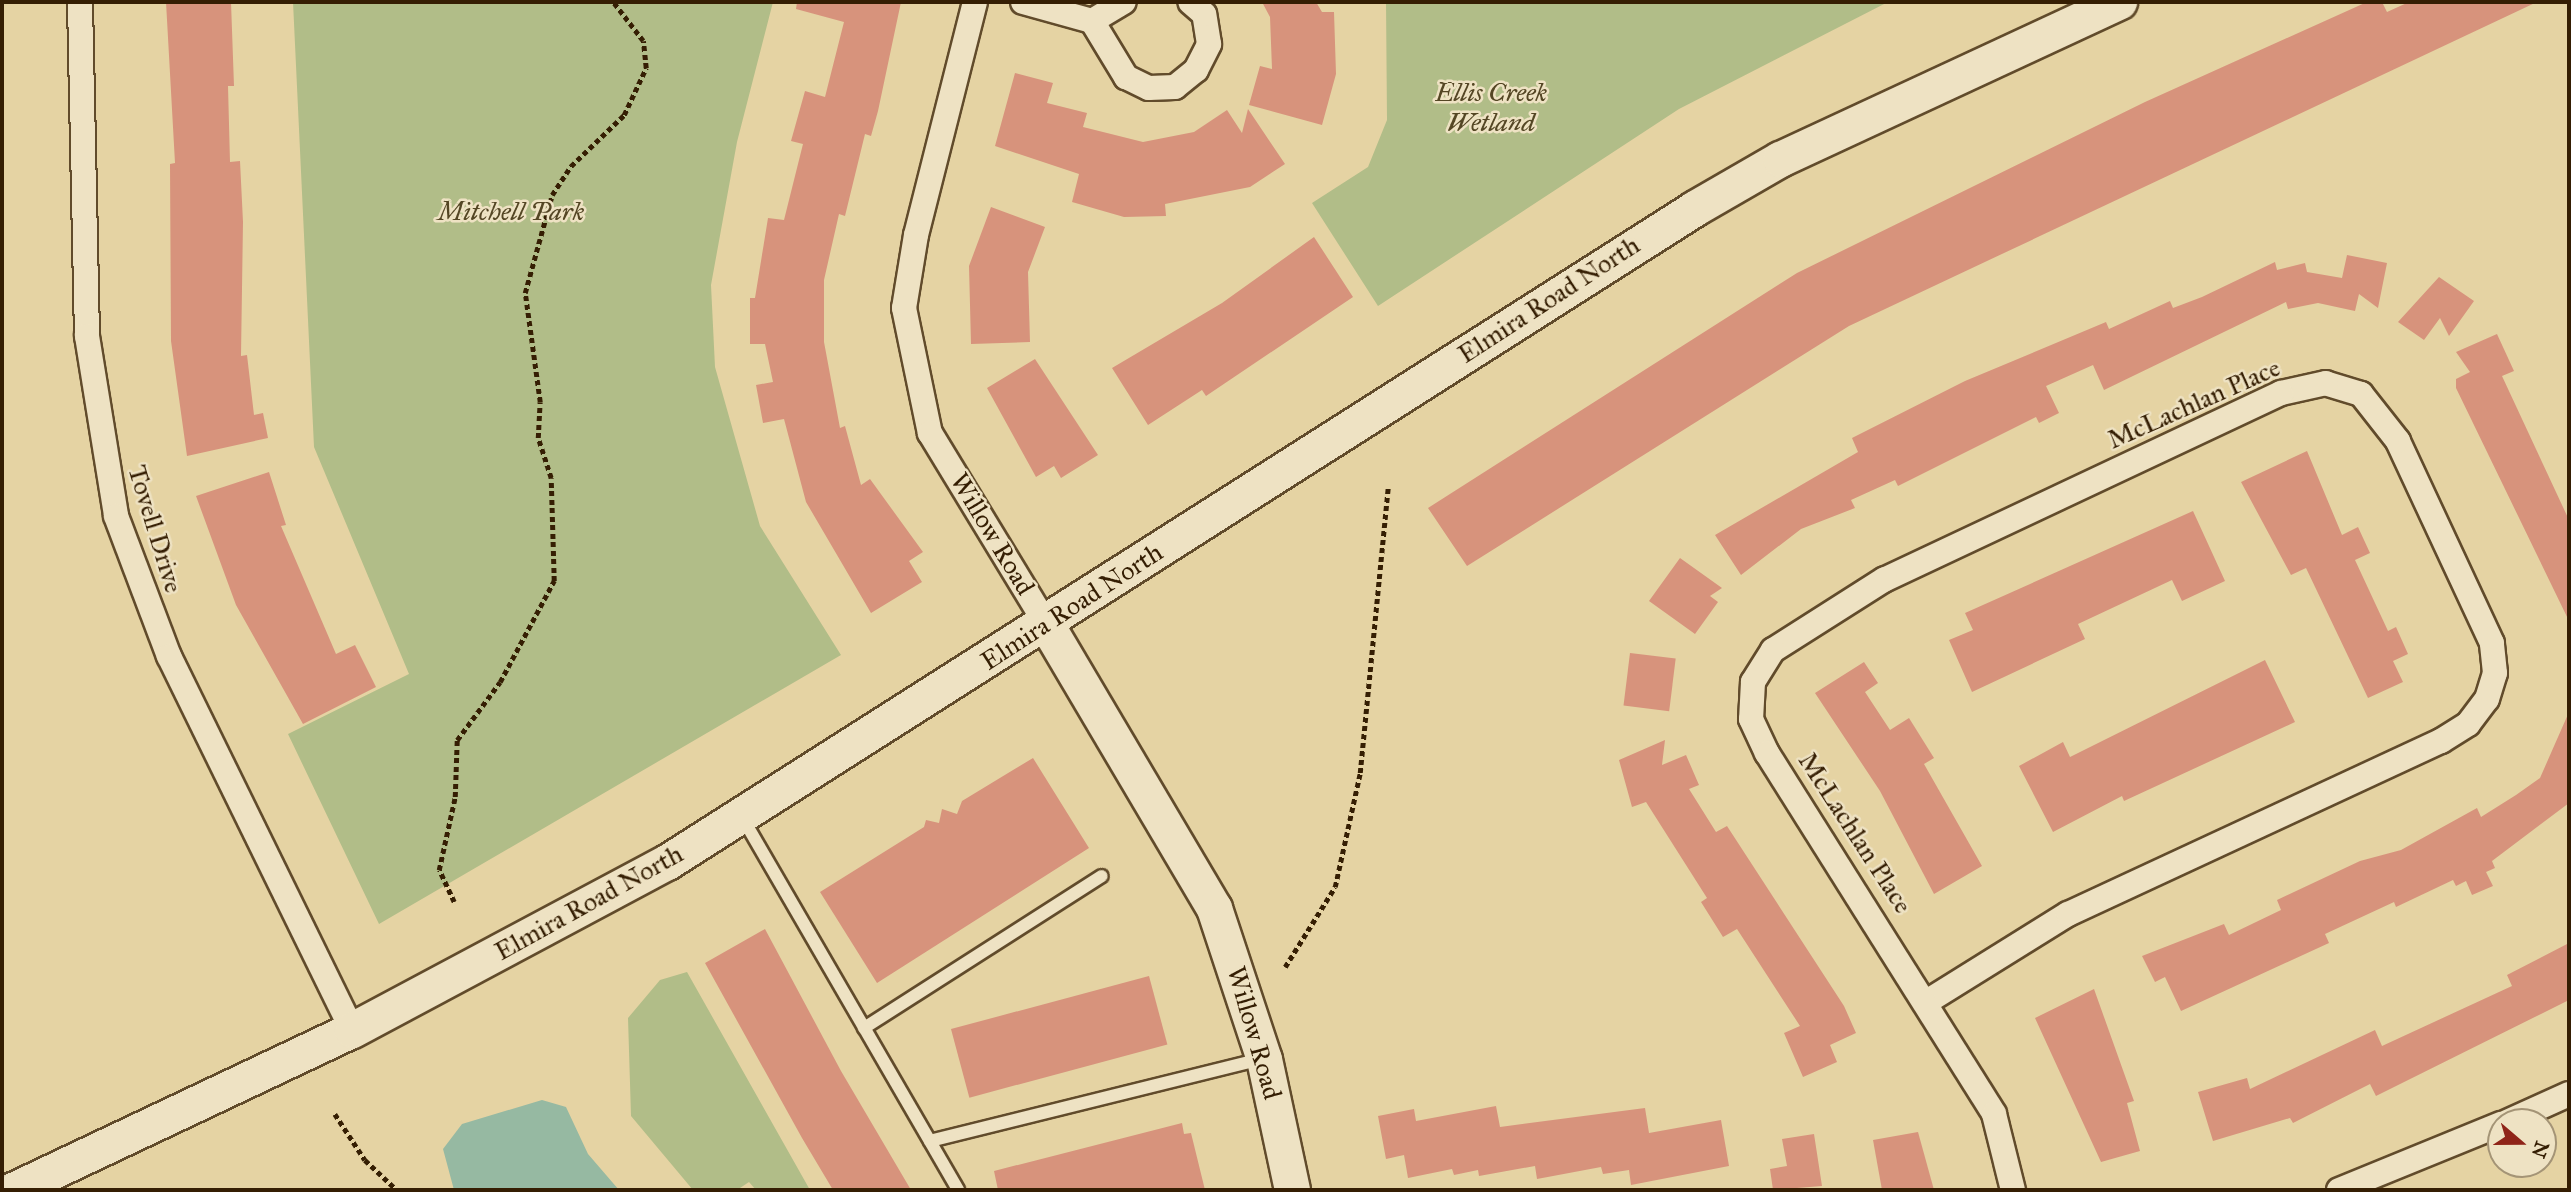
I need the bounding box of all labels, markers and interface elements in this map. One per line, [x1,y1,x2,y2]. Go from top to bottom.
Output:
park label: Ellis Creek Wetland [1435,77,1547,138]
park label: Mitchell Park [438,196,584,228]
street label: Elmira Road North [1452,230,1646,370]
street label: McLachlan Place [2103,352,2285,456]
street label: Tovell Drive [121,462,189,596]
street label: Willow Road [943,467,1041,601]
street label: Elmira Road North [975,537,1169,677]
street label: McLachlan Place [1791,747,1919,919]
street label: Elmira Road North [490,838,688,968]
street label: Willow Road [1220,963,1288,1103]
north arrow [2487,1108,2557,1178]
text: N [2527,1138,2554,1161]

